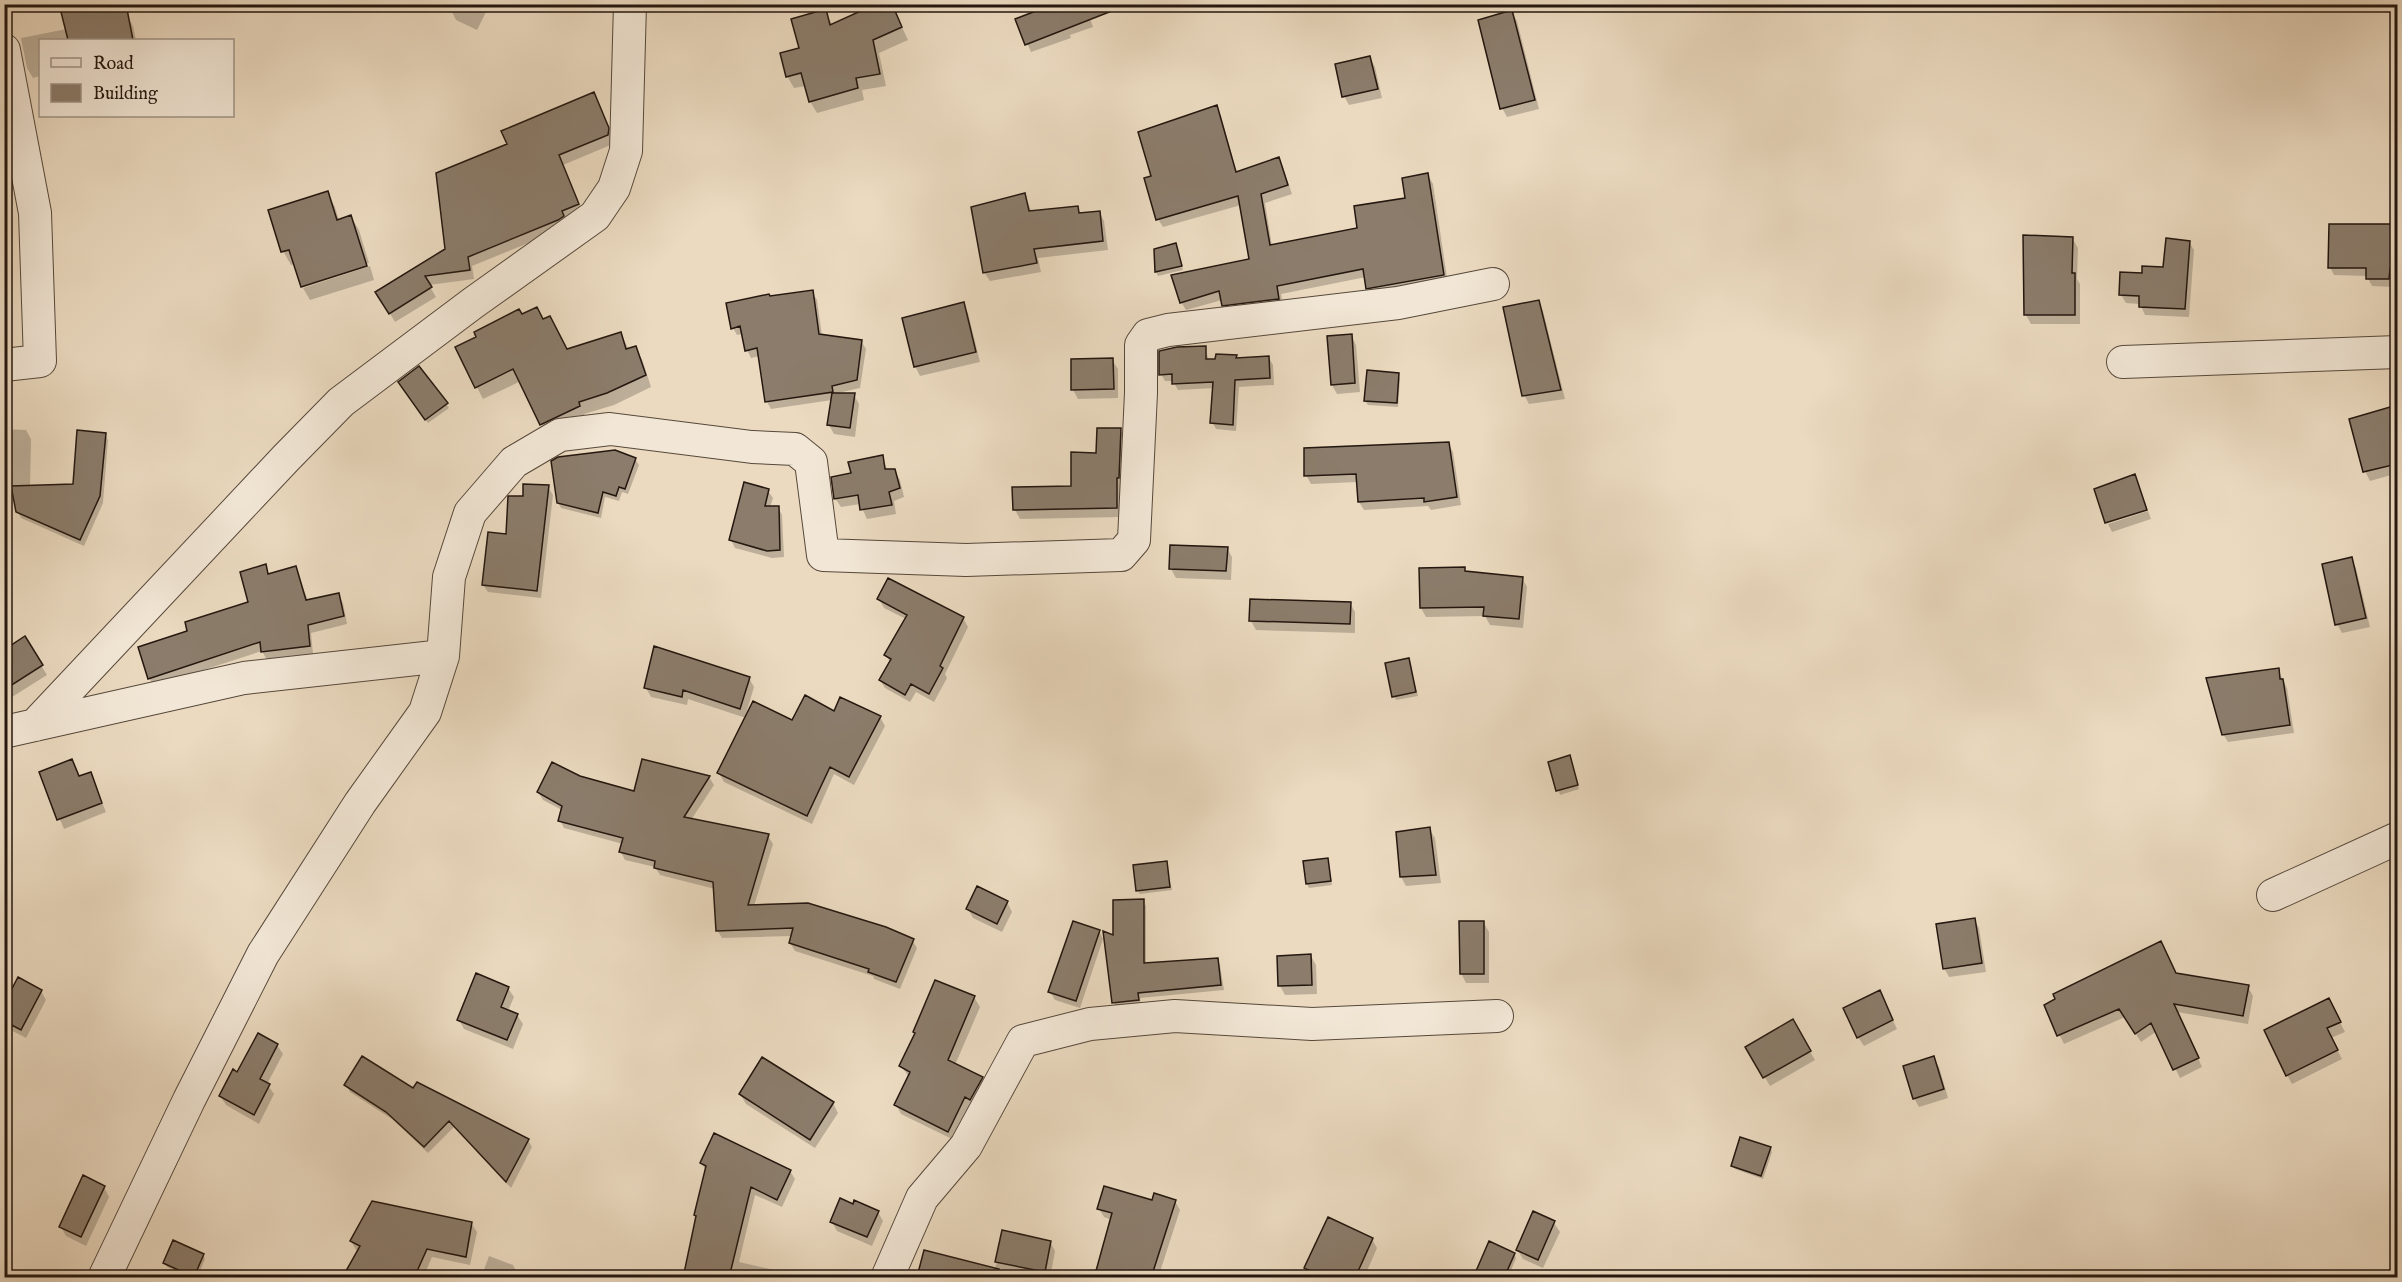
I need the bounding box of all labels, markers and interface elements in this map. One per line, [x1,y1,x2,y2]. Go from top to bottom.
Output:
legend [39,39,234,117]
text: Road [93,53,134,76]
text: Building [93,83,158,106]

